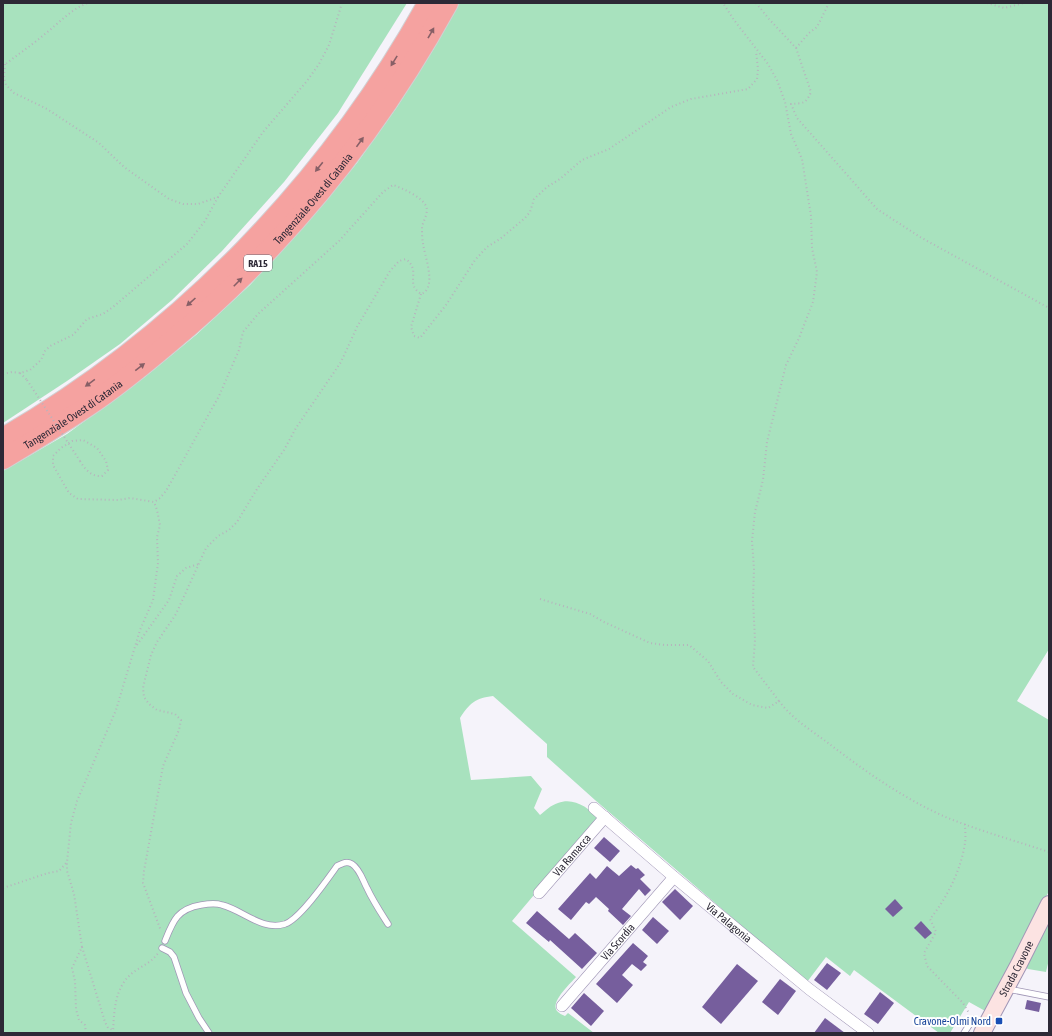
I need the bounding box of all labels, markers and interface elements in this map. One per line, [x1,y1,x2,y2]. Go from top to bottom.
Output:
one-way arrow [428,27,435,39]
one-way arrow [390,55,397,67]
one-way arrow [356,137,364,147]
street label: Tangenziale Ovest di Catania [271,151,355,247]
one-way arrow [314,161,323,172]
road number: RA15 [244,255,272,271]
one-way arrow [233,277,243,287]
one-way arrow [186,297,196,306]
one-way arrow [134,363,145,371]
street label: Tangenziale Ovest di Catania [22,377,124,451]
one-way arrow [84,379,95,387]
street label: Via Ramacca [550,832,593,879]
street label: Via Palagonia [704,900,754,945]
street label: Via Scordia [599,921,637,963]
street label: Strada Cravone [997,939,1036,998]
place label: Cravone-Olmi Nord [914,1015,991,1027]
marker: Cravone-Olmi Nord [994,1016,1004,1026]

